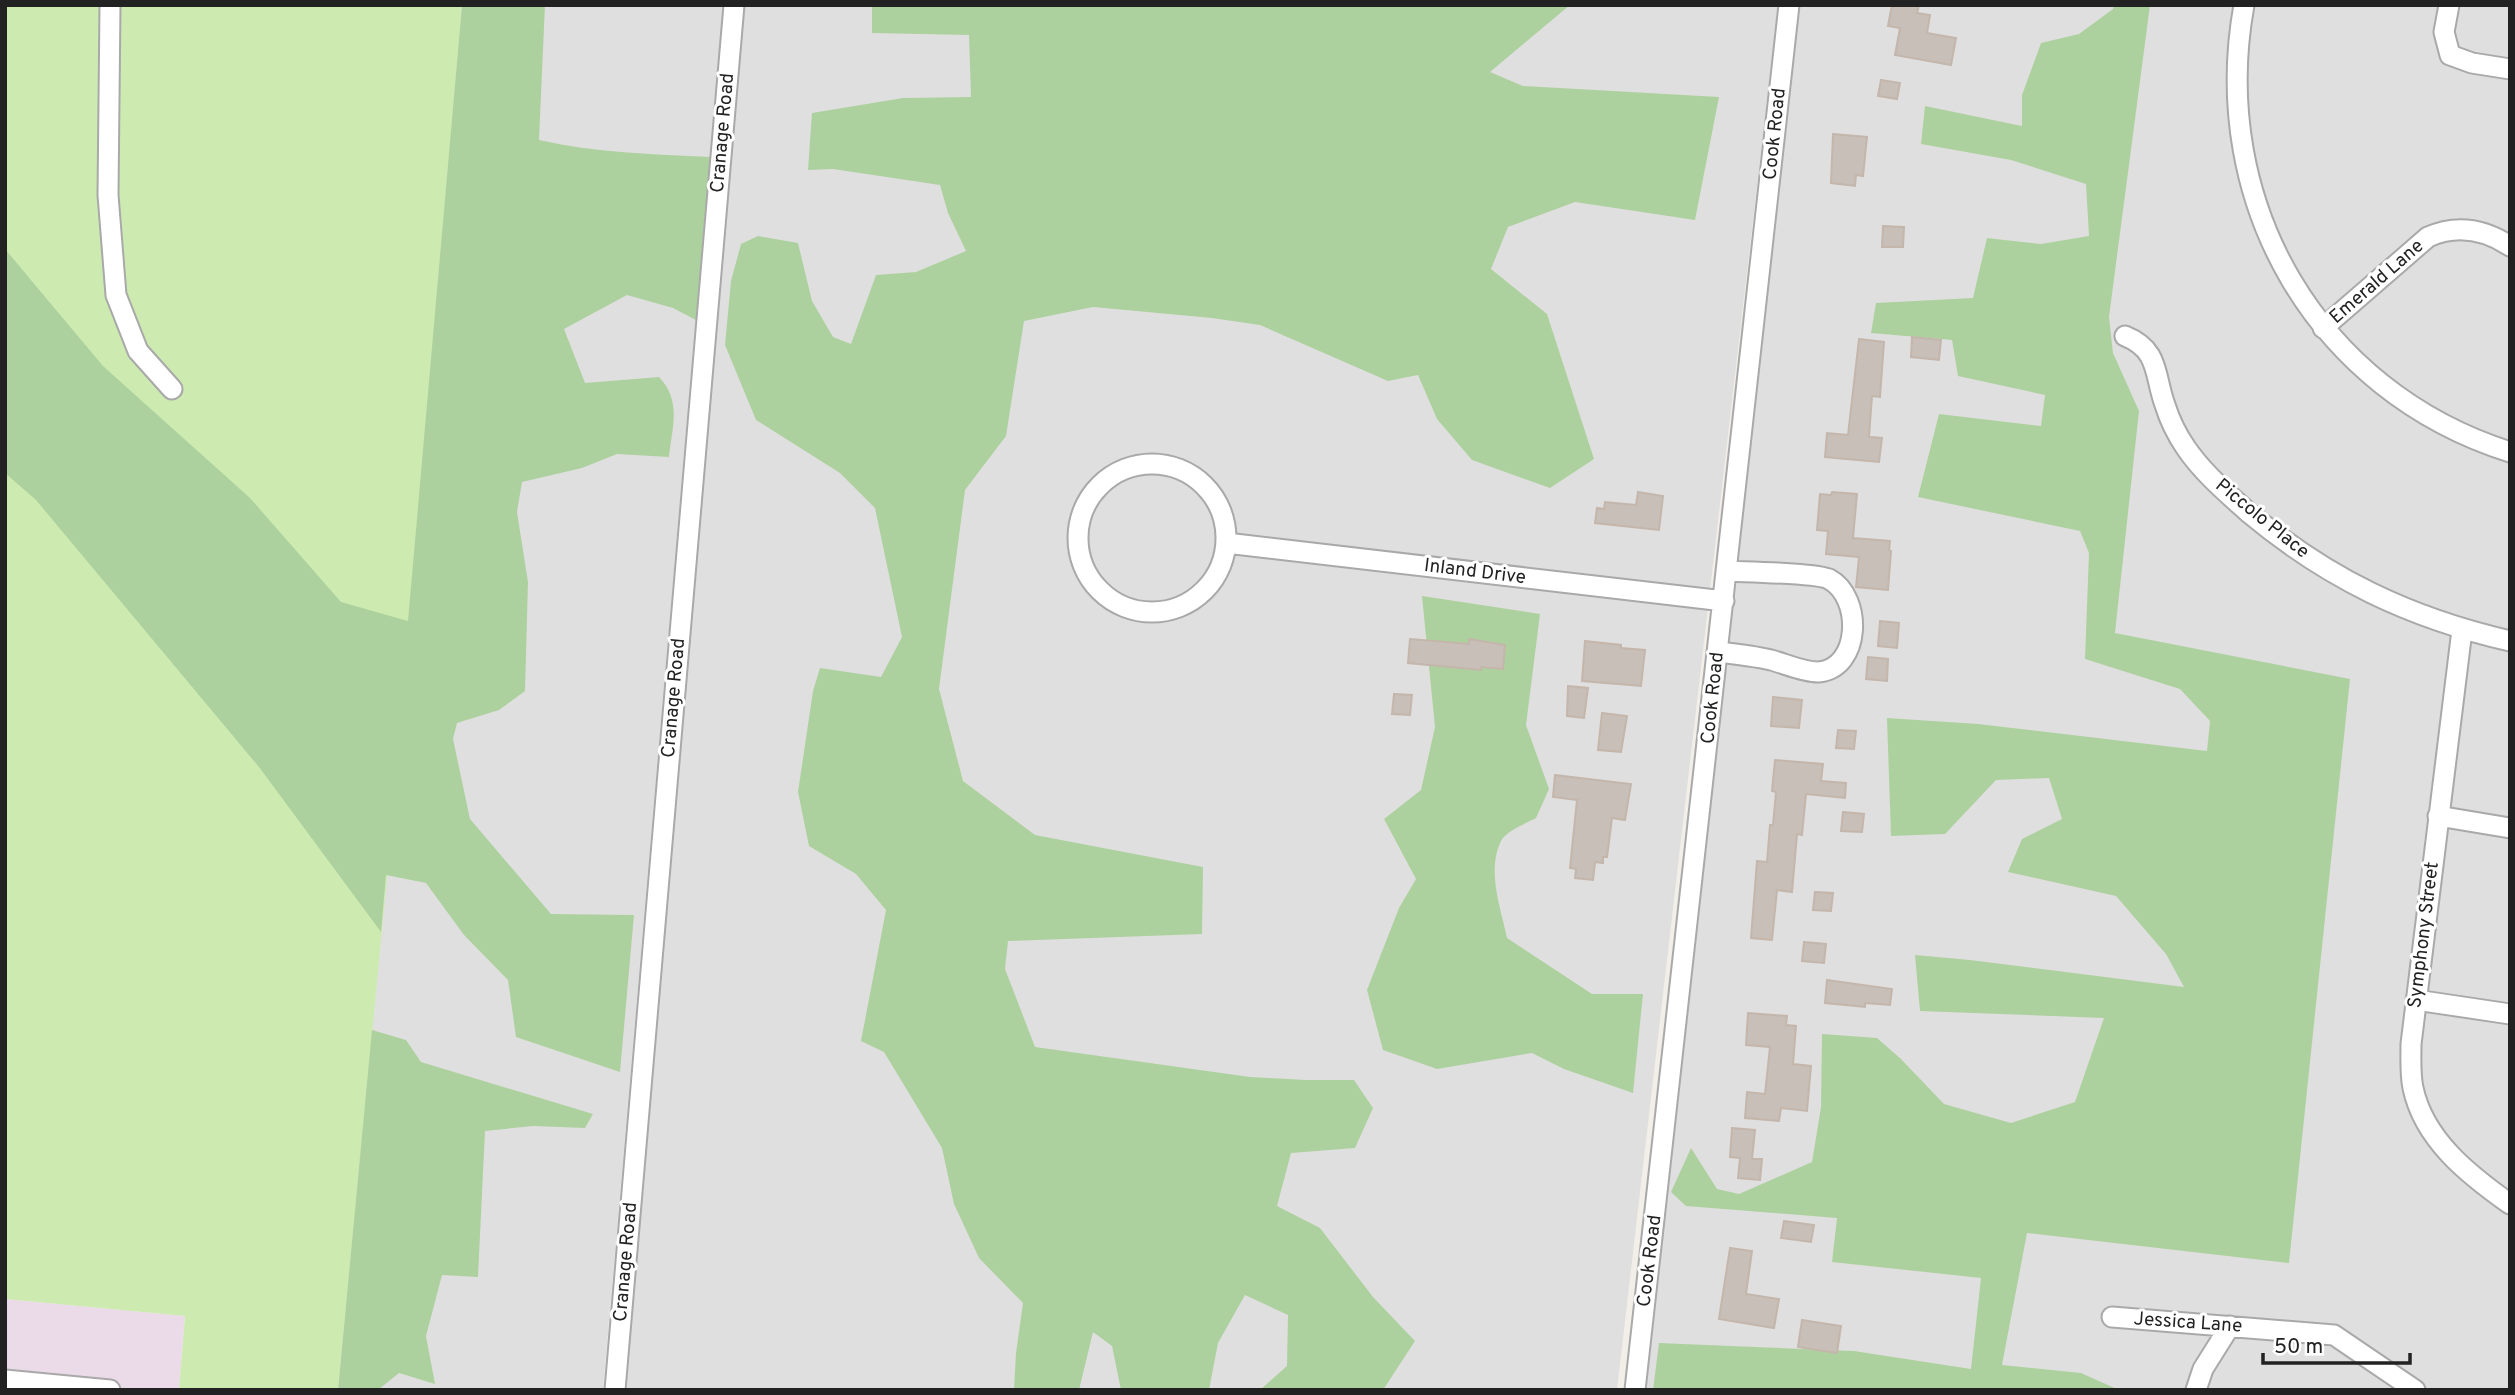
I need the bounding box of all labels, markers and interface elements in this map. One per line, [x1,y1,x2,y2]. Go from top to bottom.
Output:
street label: Cranage Road [706,72,740,194]
street label: Cook Road [1758,87,1792,181]
street label: Emerald Lane [2325,234,2429,330]
street label: Piccolo Place [2210,474,2314,564]
street label: Inland Drive [1423,554,1527,590]
street label: Cranage Road [657,637,691,759]
street label: Cook Road [1696,651,1730,745]
street label: Symphony Street [2403,860,2445,1010]
street label: Cranage Road [609,1201,643,1323]
street label: Cook Road [1632,1214,1668,1308]
street label: Jessica Lane [2133,1307,2243,1339]
scale bar [2263,1322,2410,1366]
text: 50 m [2274,1334,2323,1361]

